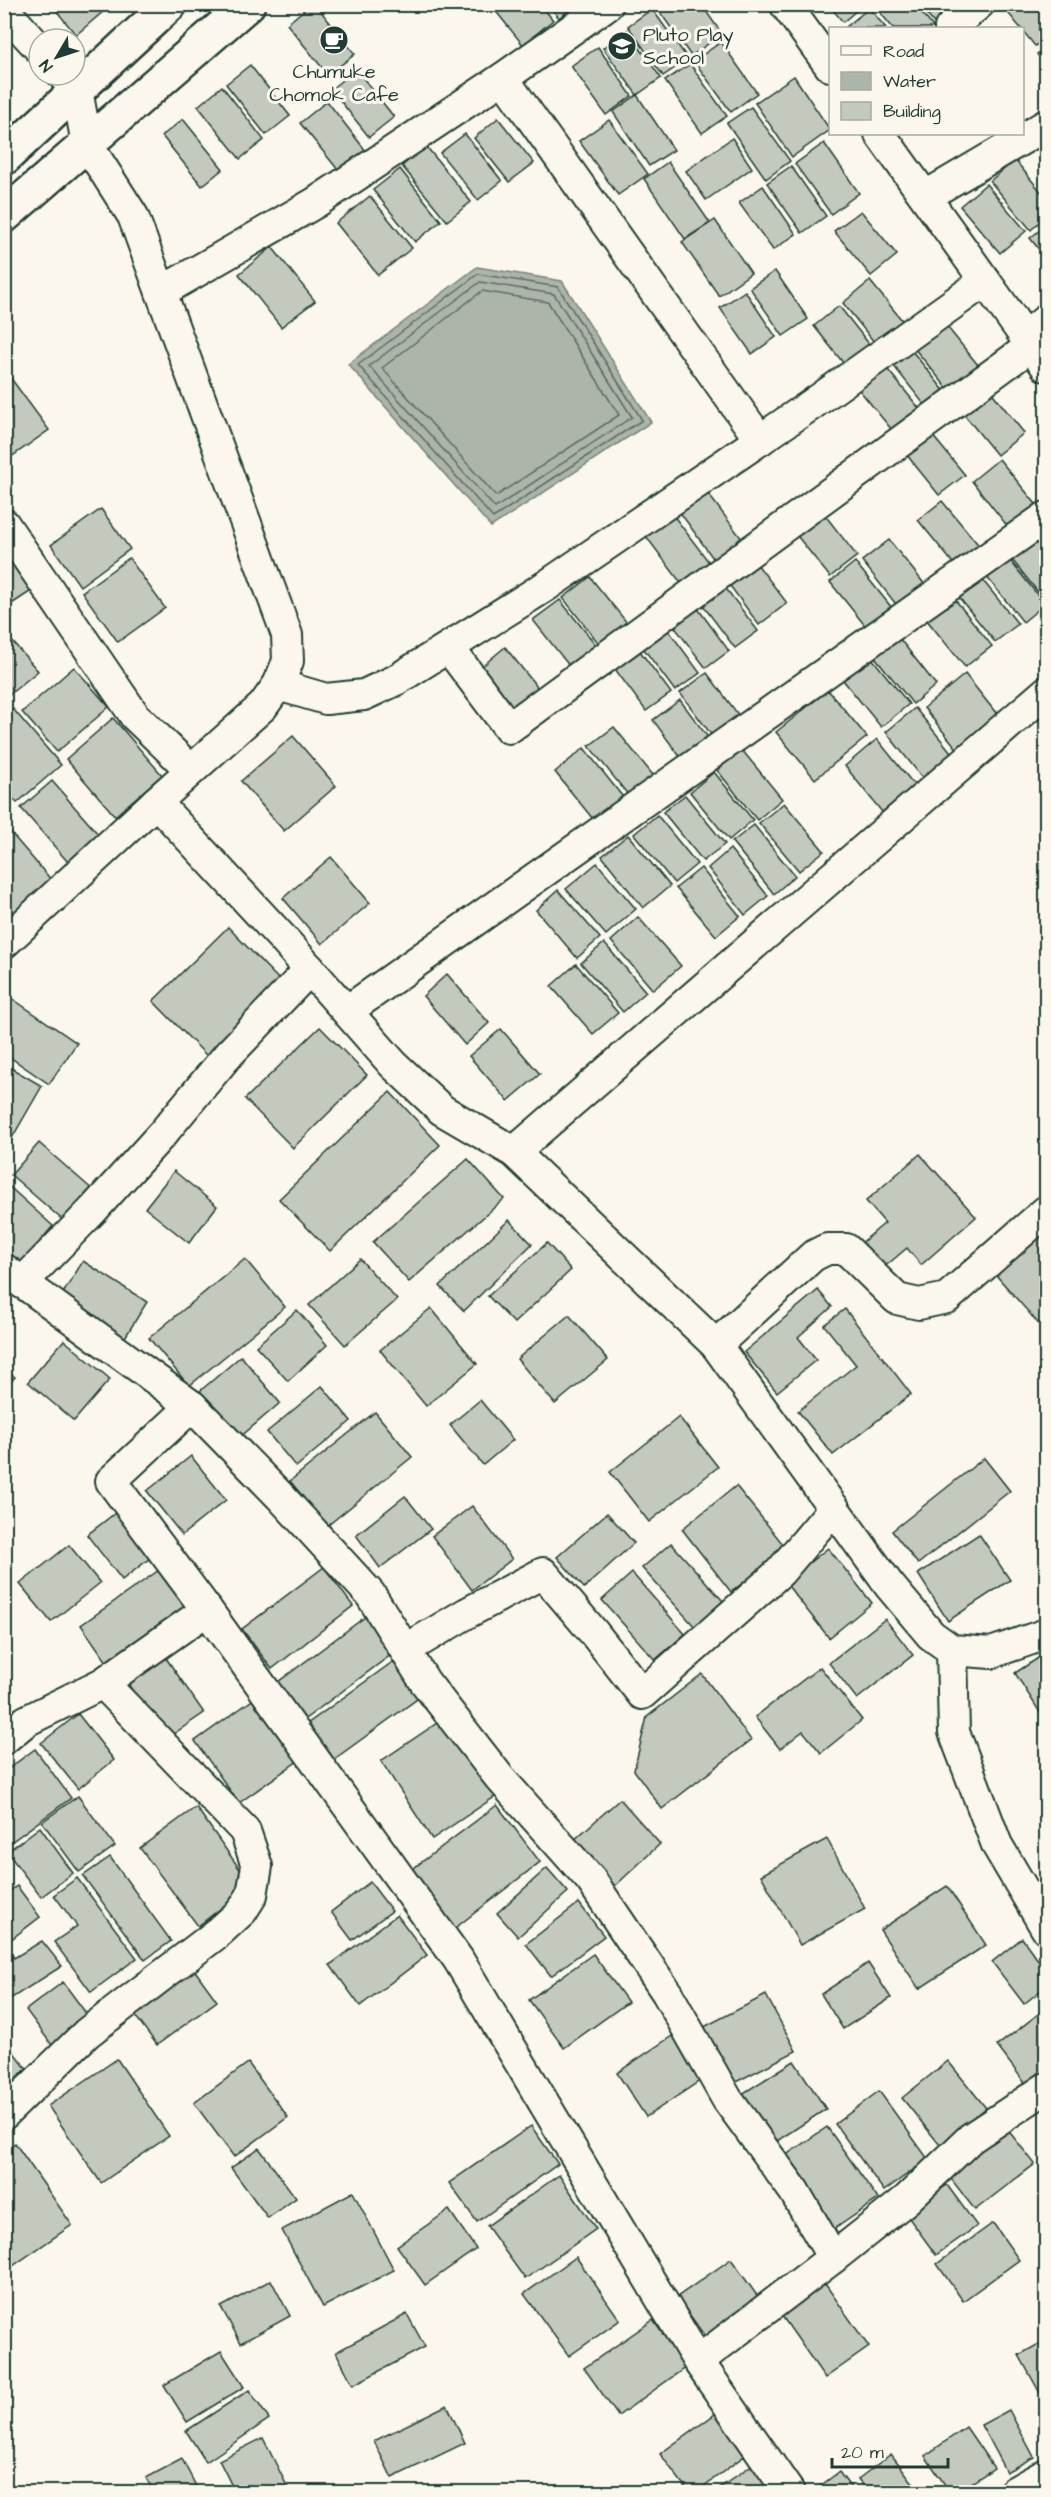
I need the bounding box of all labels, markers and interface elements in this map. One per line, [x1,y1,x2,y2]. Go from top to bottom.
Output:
place label: Pluto Play School [643,21,733,72]
cafe icon: Chumuke Chomok Cafe [318,24,350,56]
north arrow [27,27,87,87]
legend [829,27,1024,135]
school or university icon: Pluto Play School [606,30,638,62]
text: Road [883,39,924,64]
text: N [34,55,58,77]
place label: Chumuke Chomok Cafe [269,58,399,109]
text: Water [883,69,936,94]
text: Building [883,99,941,125]
scale bar [832,2431,948,2469]
text: 20 m [841,2440,884,2465]

